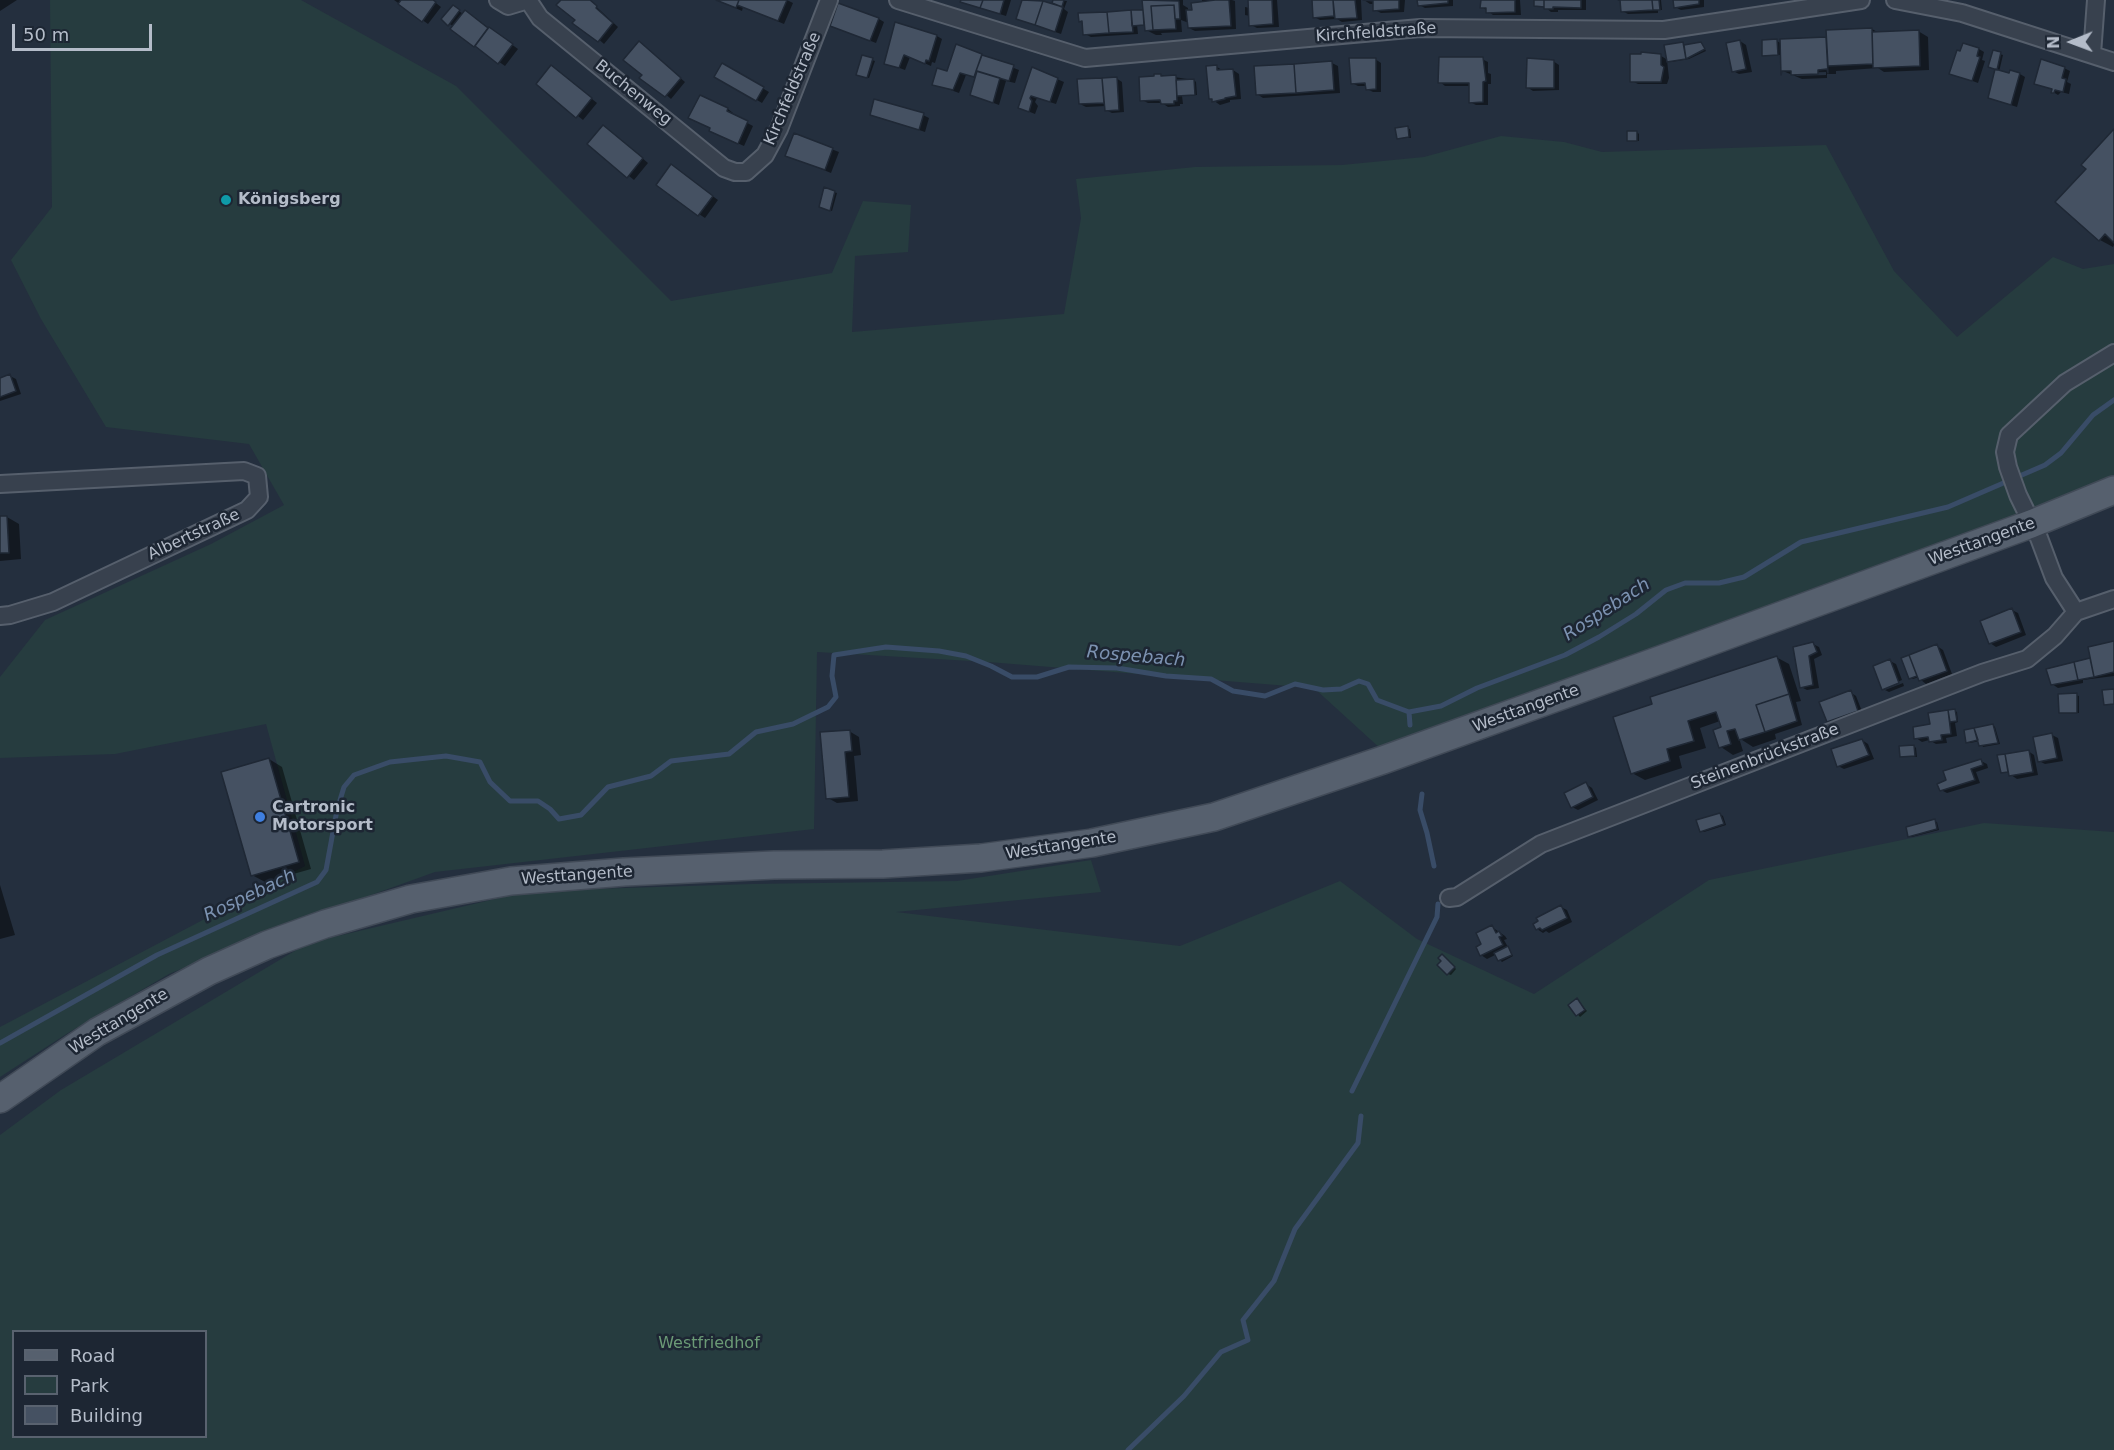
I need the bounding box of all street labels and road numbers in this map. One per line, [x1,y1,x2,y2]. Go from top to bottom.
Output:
street label: Kirchfeldstraße [1315,19,1437,47]
street label: Kirchfeldstraße [761,30,825,148]
street label: Buchenweg [591,56,675,130]
street label: Albertstraße [145,505,243,565]
street label: Westtangente [1926,514,2038,570]
street label: Westtangente [1470,681,1582,737]
street label: Steinenbrückstraße [1688,720,1842,794]
street label: Westtangente [1004,828,1118,864]
street label: Westtangente [521,863,633,889]
street label: Westtangente [66,985,172,1059]

